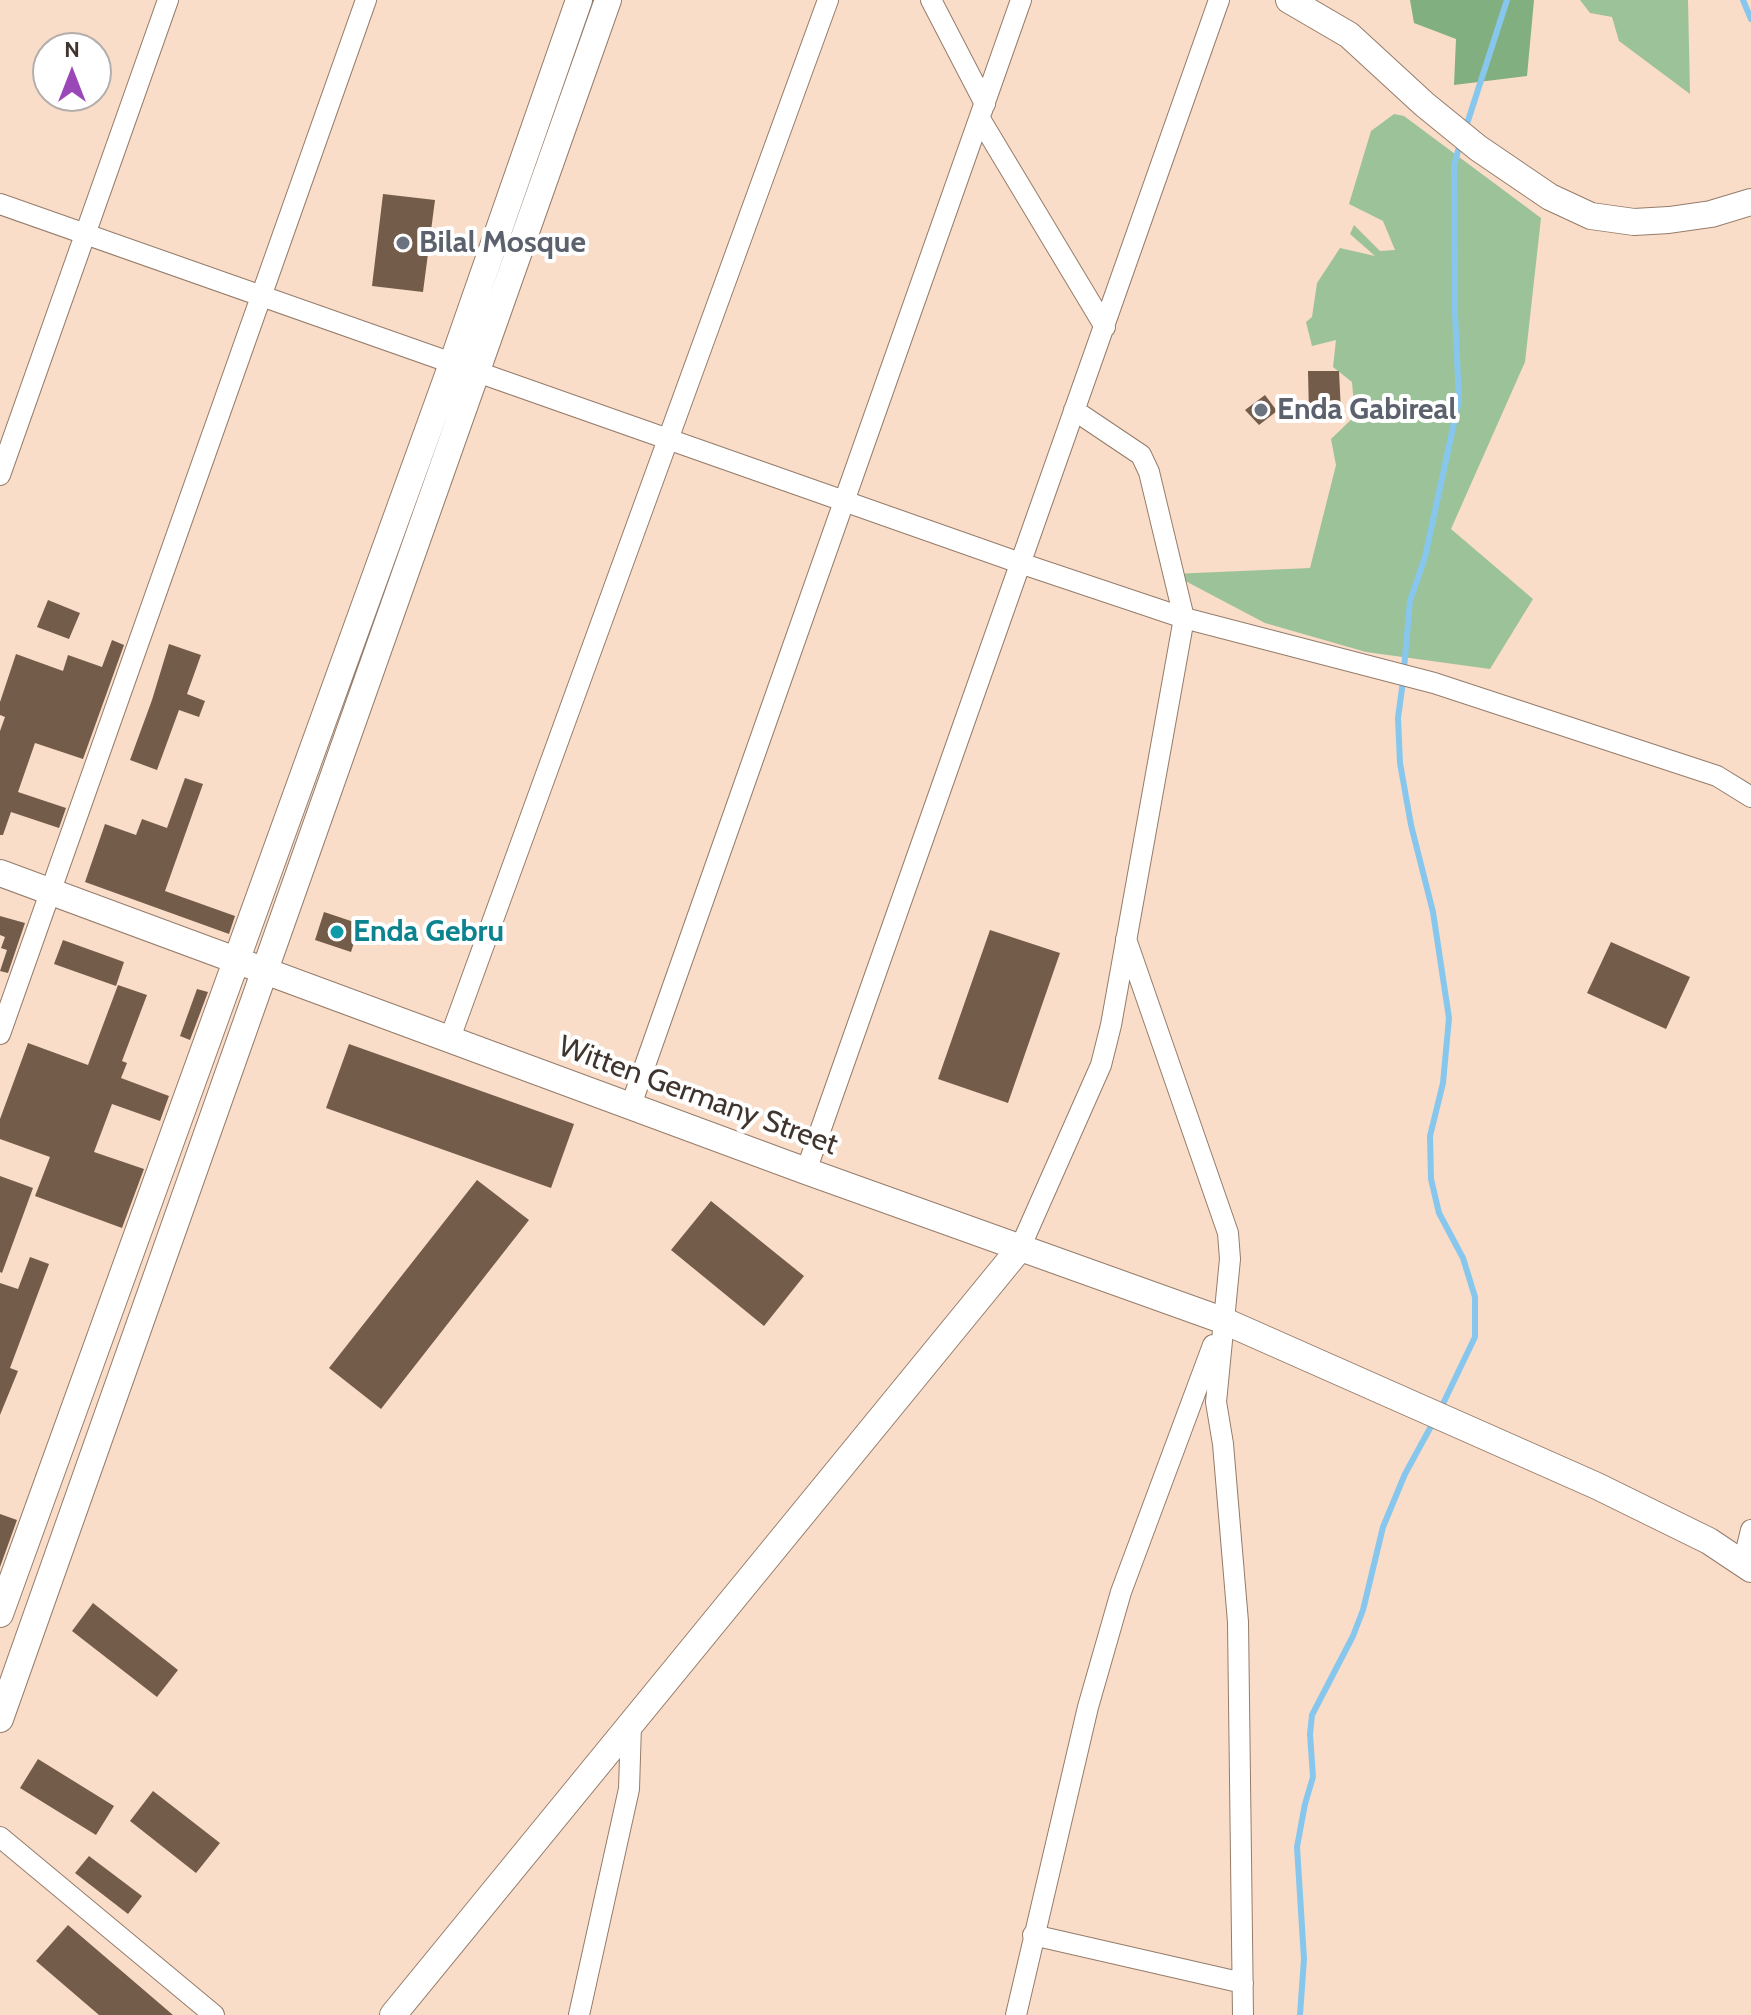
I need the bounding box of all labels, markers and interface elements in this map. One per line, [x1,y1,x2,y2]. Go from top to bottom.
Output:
north arrow [32,32,112,112]
text: N [64,36,80,63]
place label: Bilal Mosque [419,225,586,261]
marker: Bilal Mosque [394,234,412,252]
place label: Enda Gabireal [1277,392,1456,428]
marker: Enda Gabireal [1252,401,1270,419]
place label: Enda Gebru [353,914,504,950]
marker: Enda Gebru [328,923,346,941]
street label: Witten Germany Street [553,1029,843,1163]

